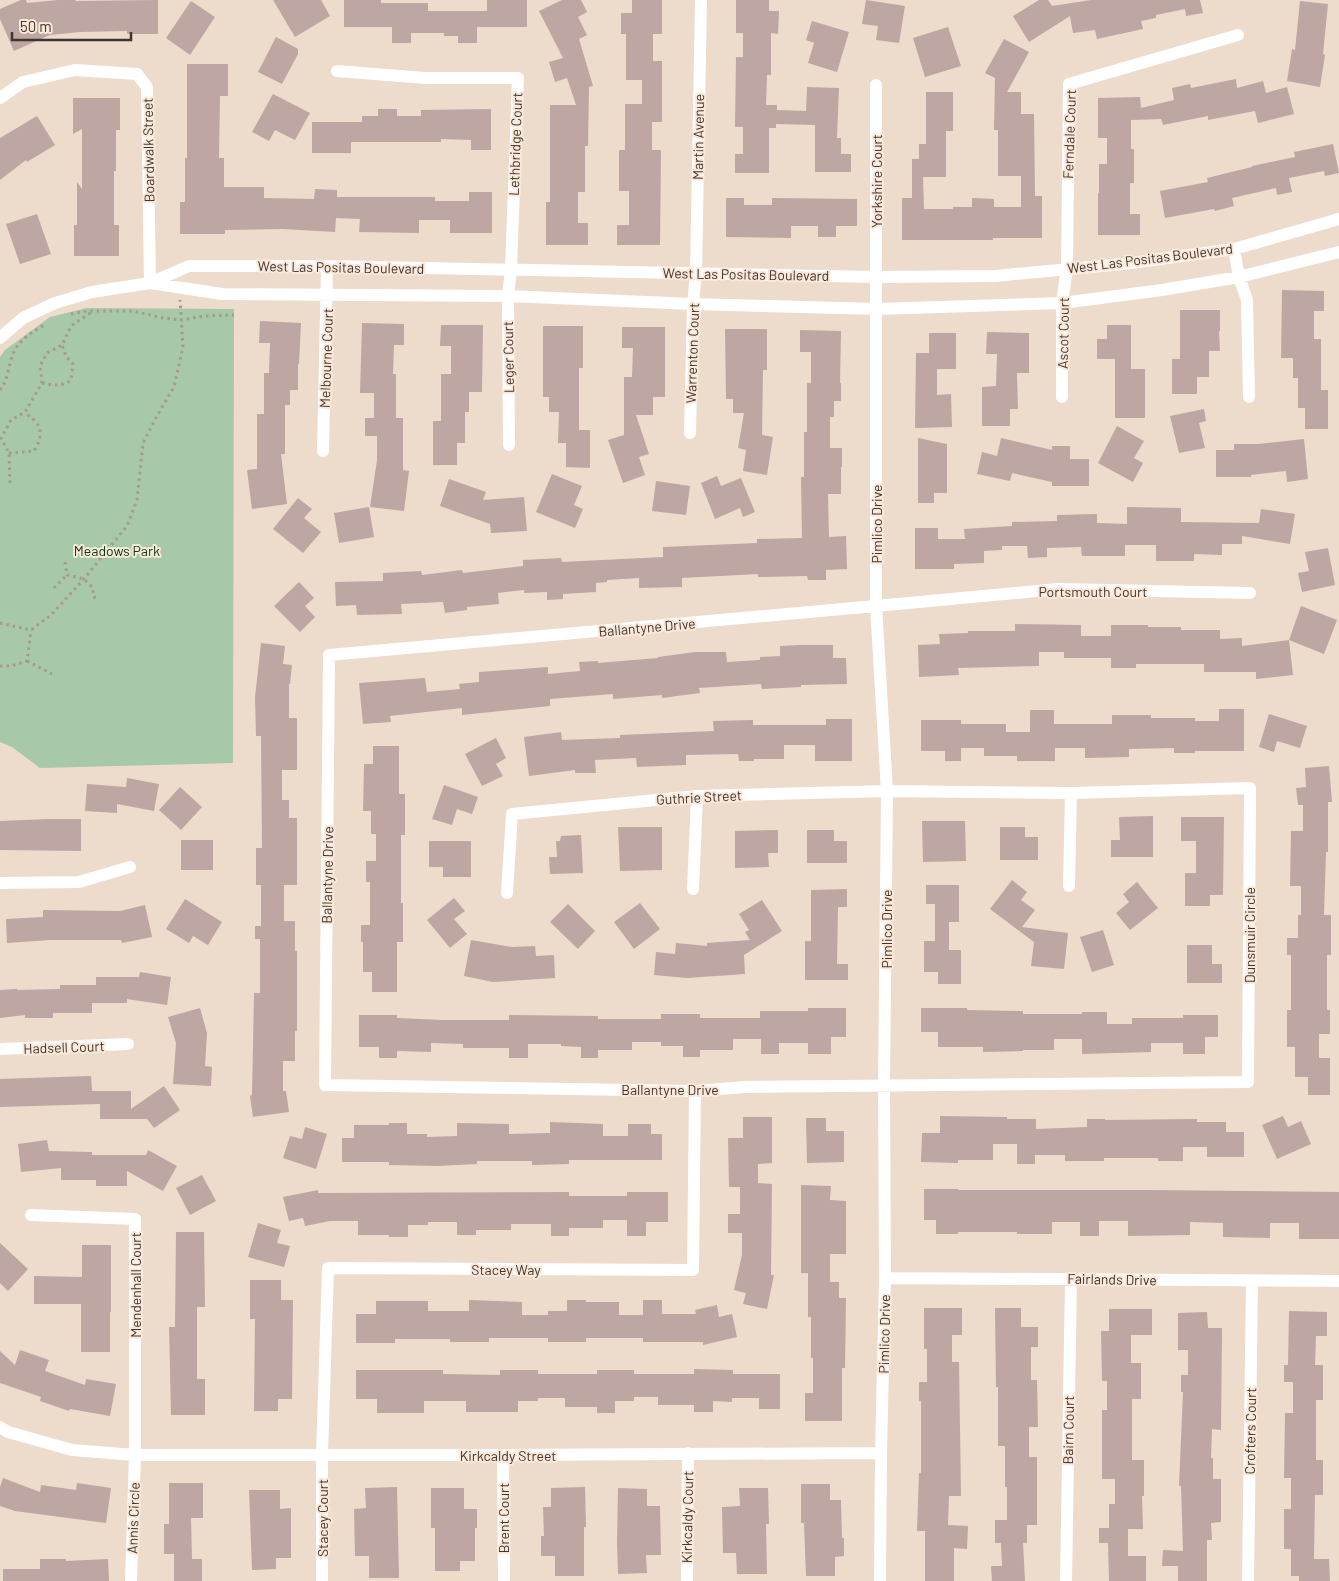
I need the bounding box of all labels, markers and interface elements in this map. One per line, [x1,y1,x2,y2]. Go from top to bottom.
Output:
scale bar [12,10,131,42]
text: 50 m [20,17,52,35]
street label: Ferndale Court [1059,89,1079,179]
street label: Lethbridge Court [505,92,525,196]
street label: Martin Avenue [689,94,707,180]
street label: Boardwalk Street [139,98,157,202]
street label: Yorkshire Court [868,134,885,228]
street label: West Las Positas Boulevard [1066,239,1234,277]
street label: West Las Positas Boulevard [258,257,424,277]
street label: West Las Positas Boulevard [663,264,829,284]
street label: Ascot Court [1054,297,1072,369]
street label: Warrenton Court [682,302,702,404]
street label: Melbourne Court [316,308,336,408]
street label: Leger Court [499,321,517,393]
street label: Pimlico Drive [868,484,885,564]
park label: Meadows Park [74,542,160,559]
street label: Portsmouth Court [1039,583,1147,600]
street label: Ballantyne Drive [598,614,696,640]
street label: Guthrie Street [656,786,742,808]
street label: Ballantyne Drive [318,826,336,924]
street label: Dunsmuir Circle [1241,887,1258,983]
street label: Pimlico Drive [878,889,895,969]
street label: Hadsell Court [23,1037,105,1057]
street label: Ballantyne Drive [621,1081,719,1098]
street label: Mendenhall Court [127,1232,144,1338]
street label: Stacey Way [471,1261,541,1278]
street label: Fairlands Drive [1067,1270,1157,1288]
street label: Pimlico Drive [875,1294,893,1374]
street label: Crofters Court [1241,1387,1259,1475]
street label: Bairn Court [1059,1395,1077,1465]
street label: Kirkcaldy Street [460,1447,556,1464]
street label: Kirkcaldy Court [678,1471,696,1563]
street label: Stacey Court [314,1479,331,1557]
street label: Annis Circle [123,1482,143,1554]
street label: Brent Court [495,1483,512,1553]

